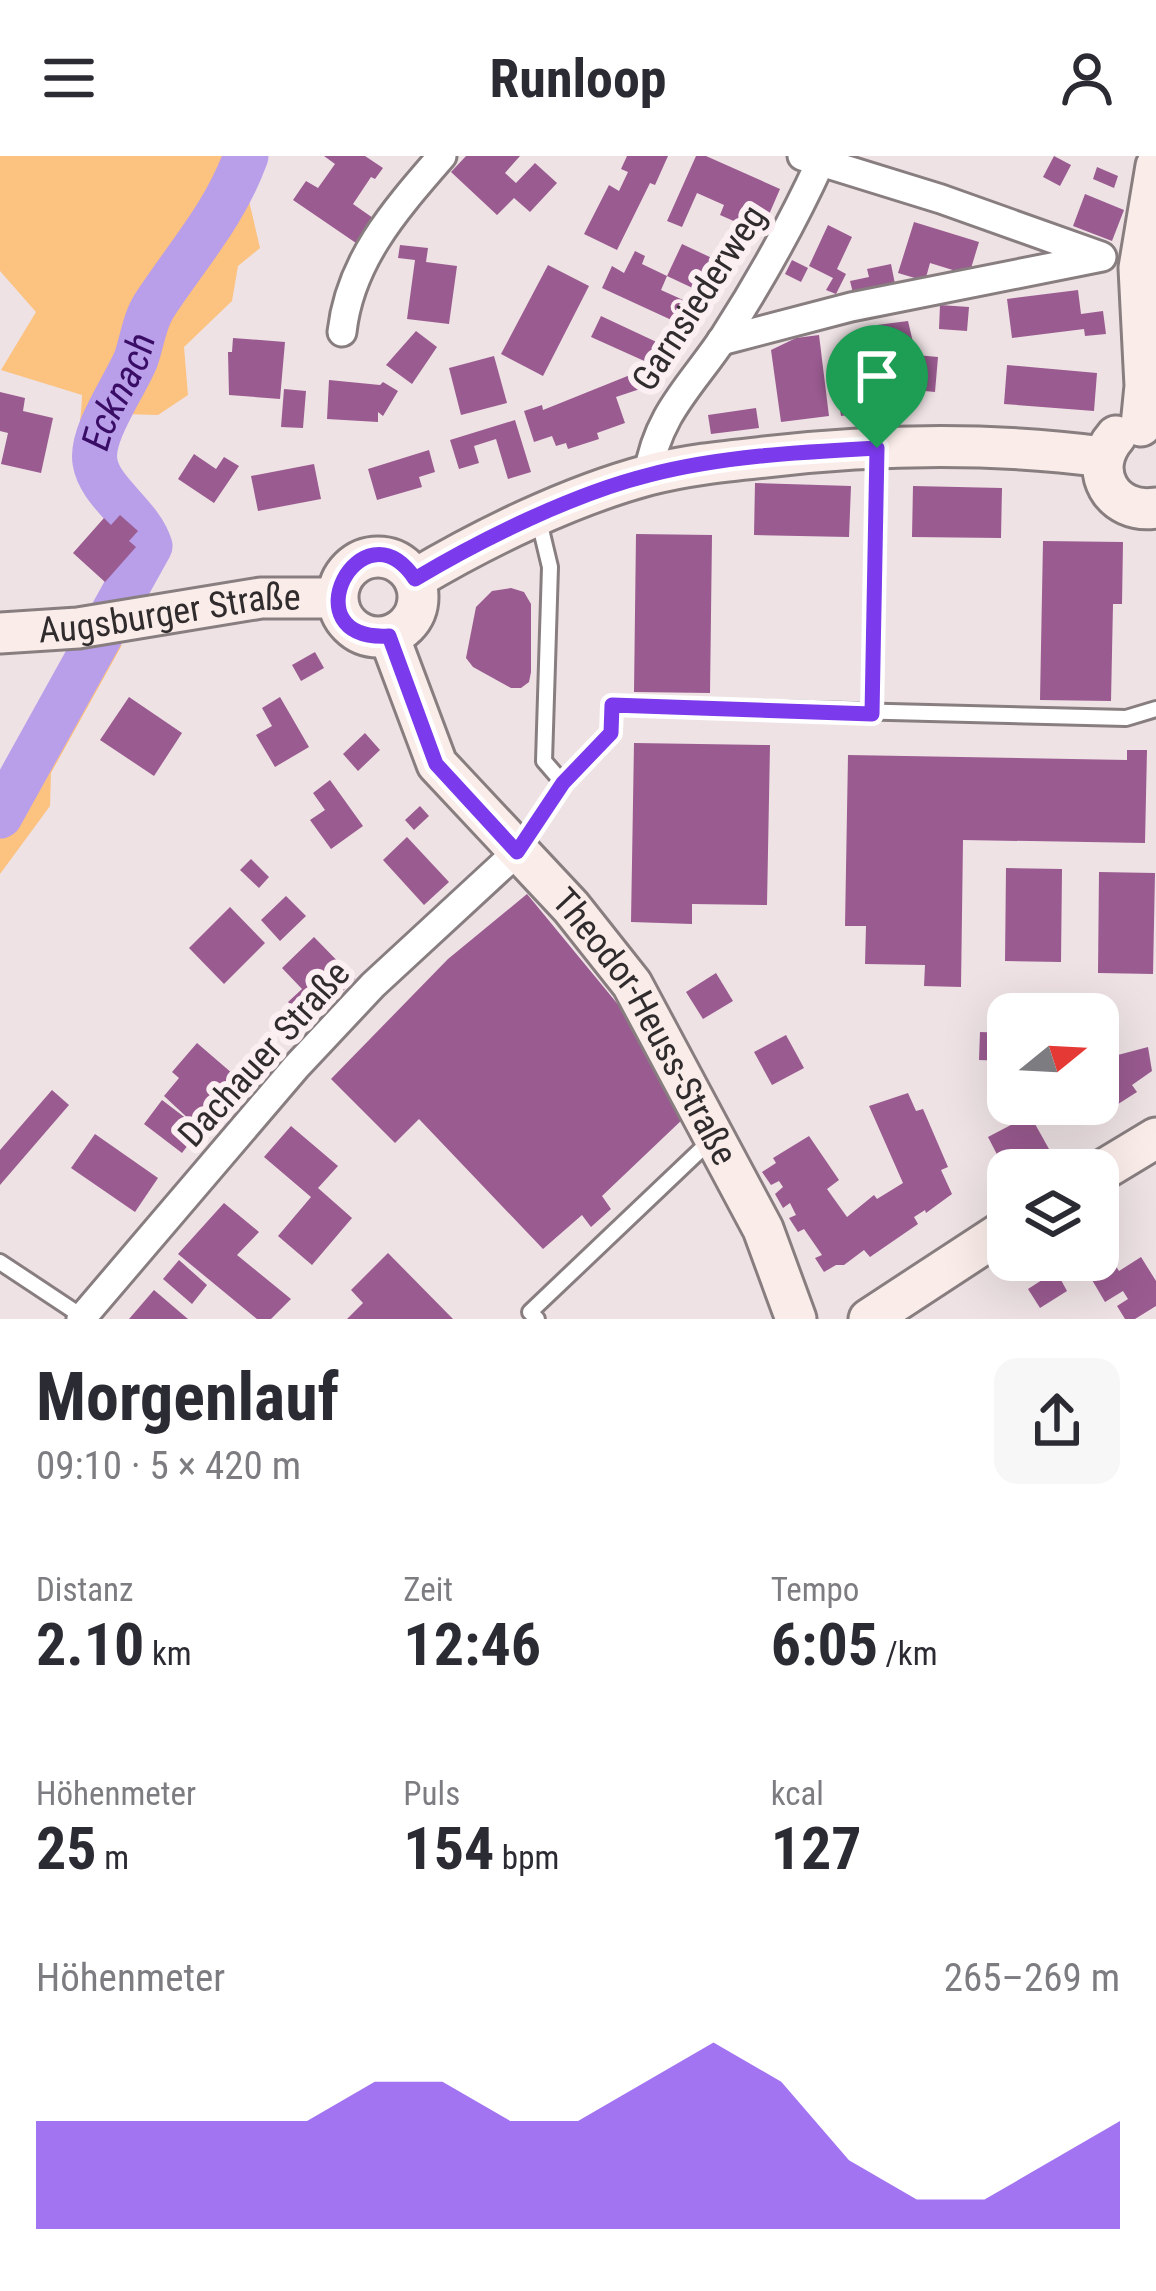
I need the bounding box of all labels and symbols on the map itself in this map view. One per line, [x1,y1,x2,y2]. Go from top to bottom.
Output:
street label: Garnsiederweg [624,197,774,399]
pin [826,325,928,448]
water label: Ecknach [72,328,165,455]
street label: Augsburger Straße [37,577,301,651]
street label: Theodor-Heuss-Straße [544,880,746,1172]
street label: Dachauer Straße [170,953,358,1155]
north arrow [987,993,1119,1125]

